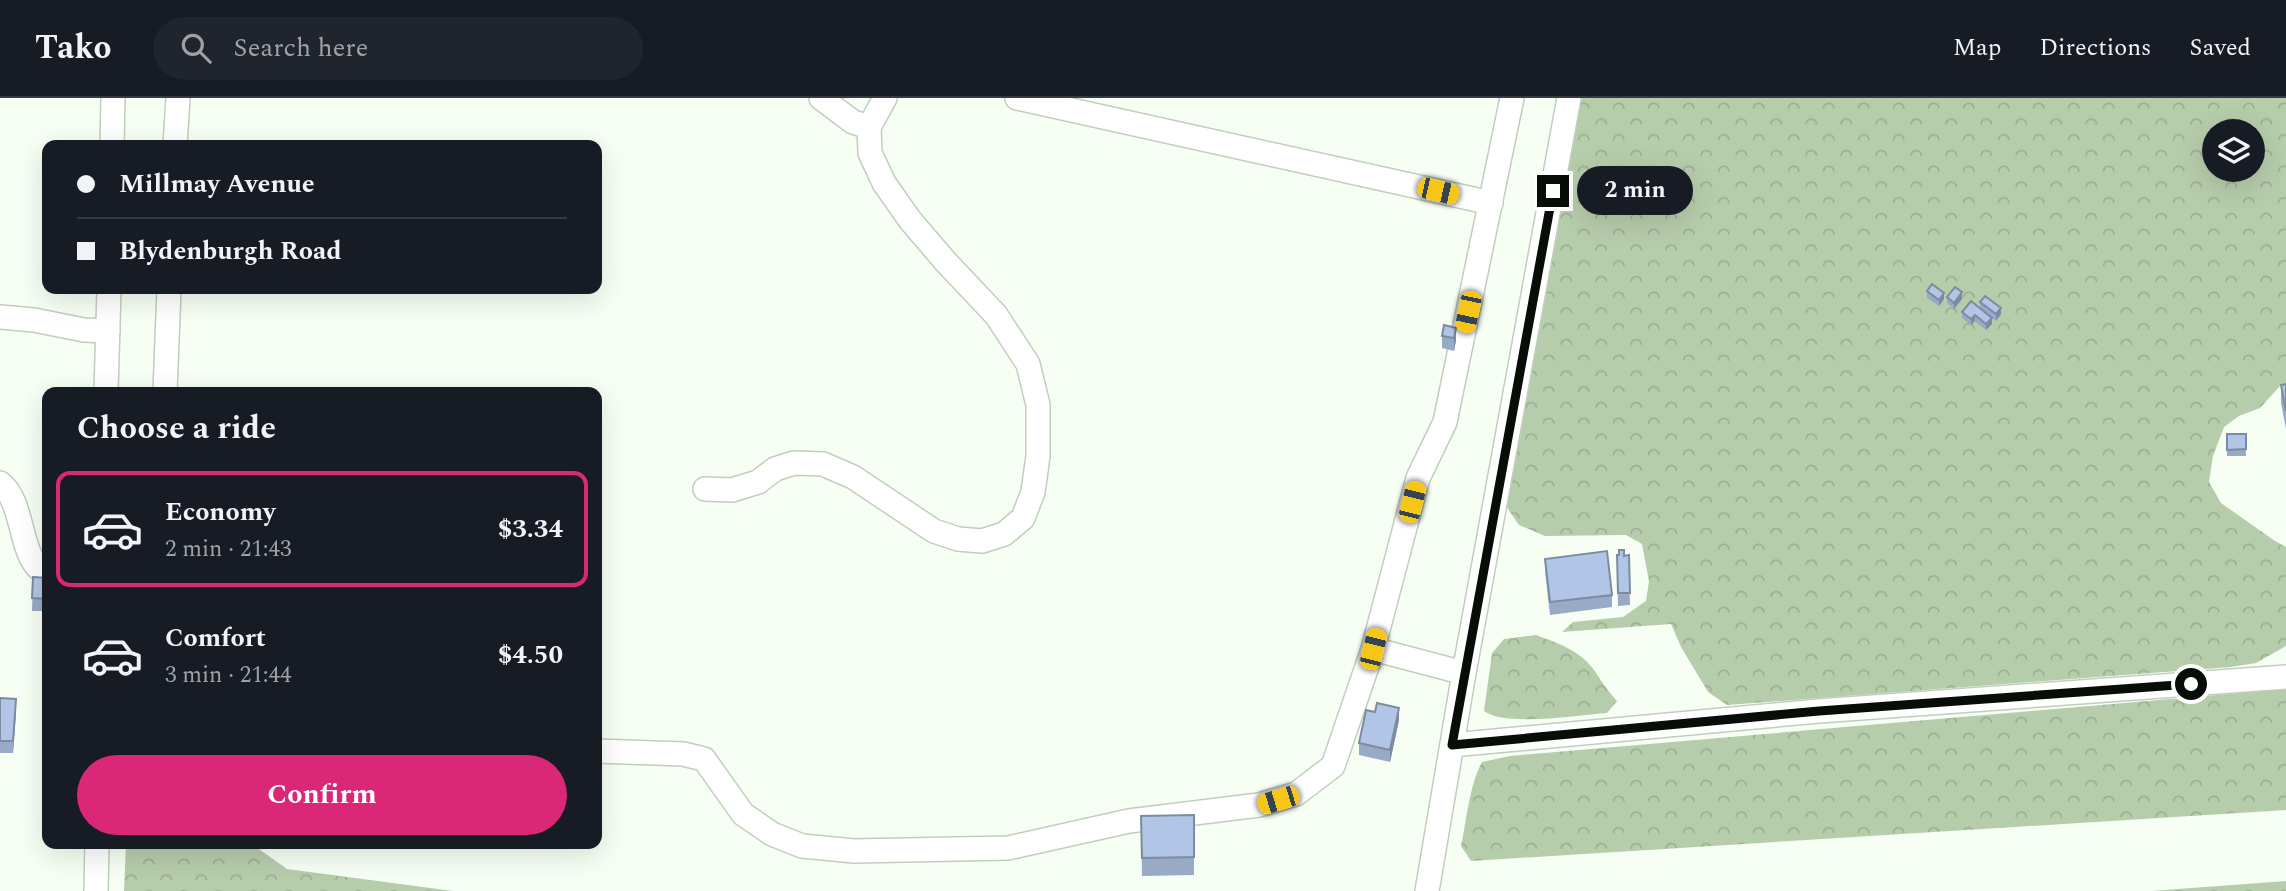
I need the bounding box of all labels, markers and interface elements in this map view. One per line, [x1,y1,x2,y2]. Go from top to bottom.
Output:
search box [153,17,643,80]
text: Tako [35,23,111,73]
text: Search here [233,28,368,68]
icon: search [177,29,215,67]
text: Map [1953,30,2001,66]
text: Directions [2039,30,2151,66]
text: Saved [2189,30,2251,66]
map controls [2202,119,2265,182]
button: layers [2202,119,2265,182]
text: Millmay Avenue [119,164,315,204]
callout: 2 min [1578,166,1693,216]
text: 2 min [1604,173,1666,208]
route end [1537,175,1569,207]
car [1416,176,1461,206]
text: Blydenburgh Road [119,231,342,271]
car [1454,289,1483,335]
text: Choose a ride [77,404,276,453]
car [1397,479,1428,525]
text: Economy [165,492,275,532]
icon: car [81,498,144,561]
text: $3.34 [498,509,563,549]
text: 2 min · 21:43 [165,532,292,567]
text: Comfort [165,618,266,658]
icon: car [81,624,144,687]
car [1358,626,1389,672]
text: $4.50 [498,635,563,675]
text: 3 min · 21:44 [165,658,292,693]
route start [2175,668,2207,700]
button: Confirm [77,755,567,835]
car [1255,784,1302,816]

